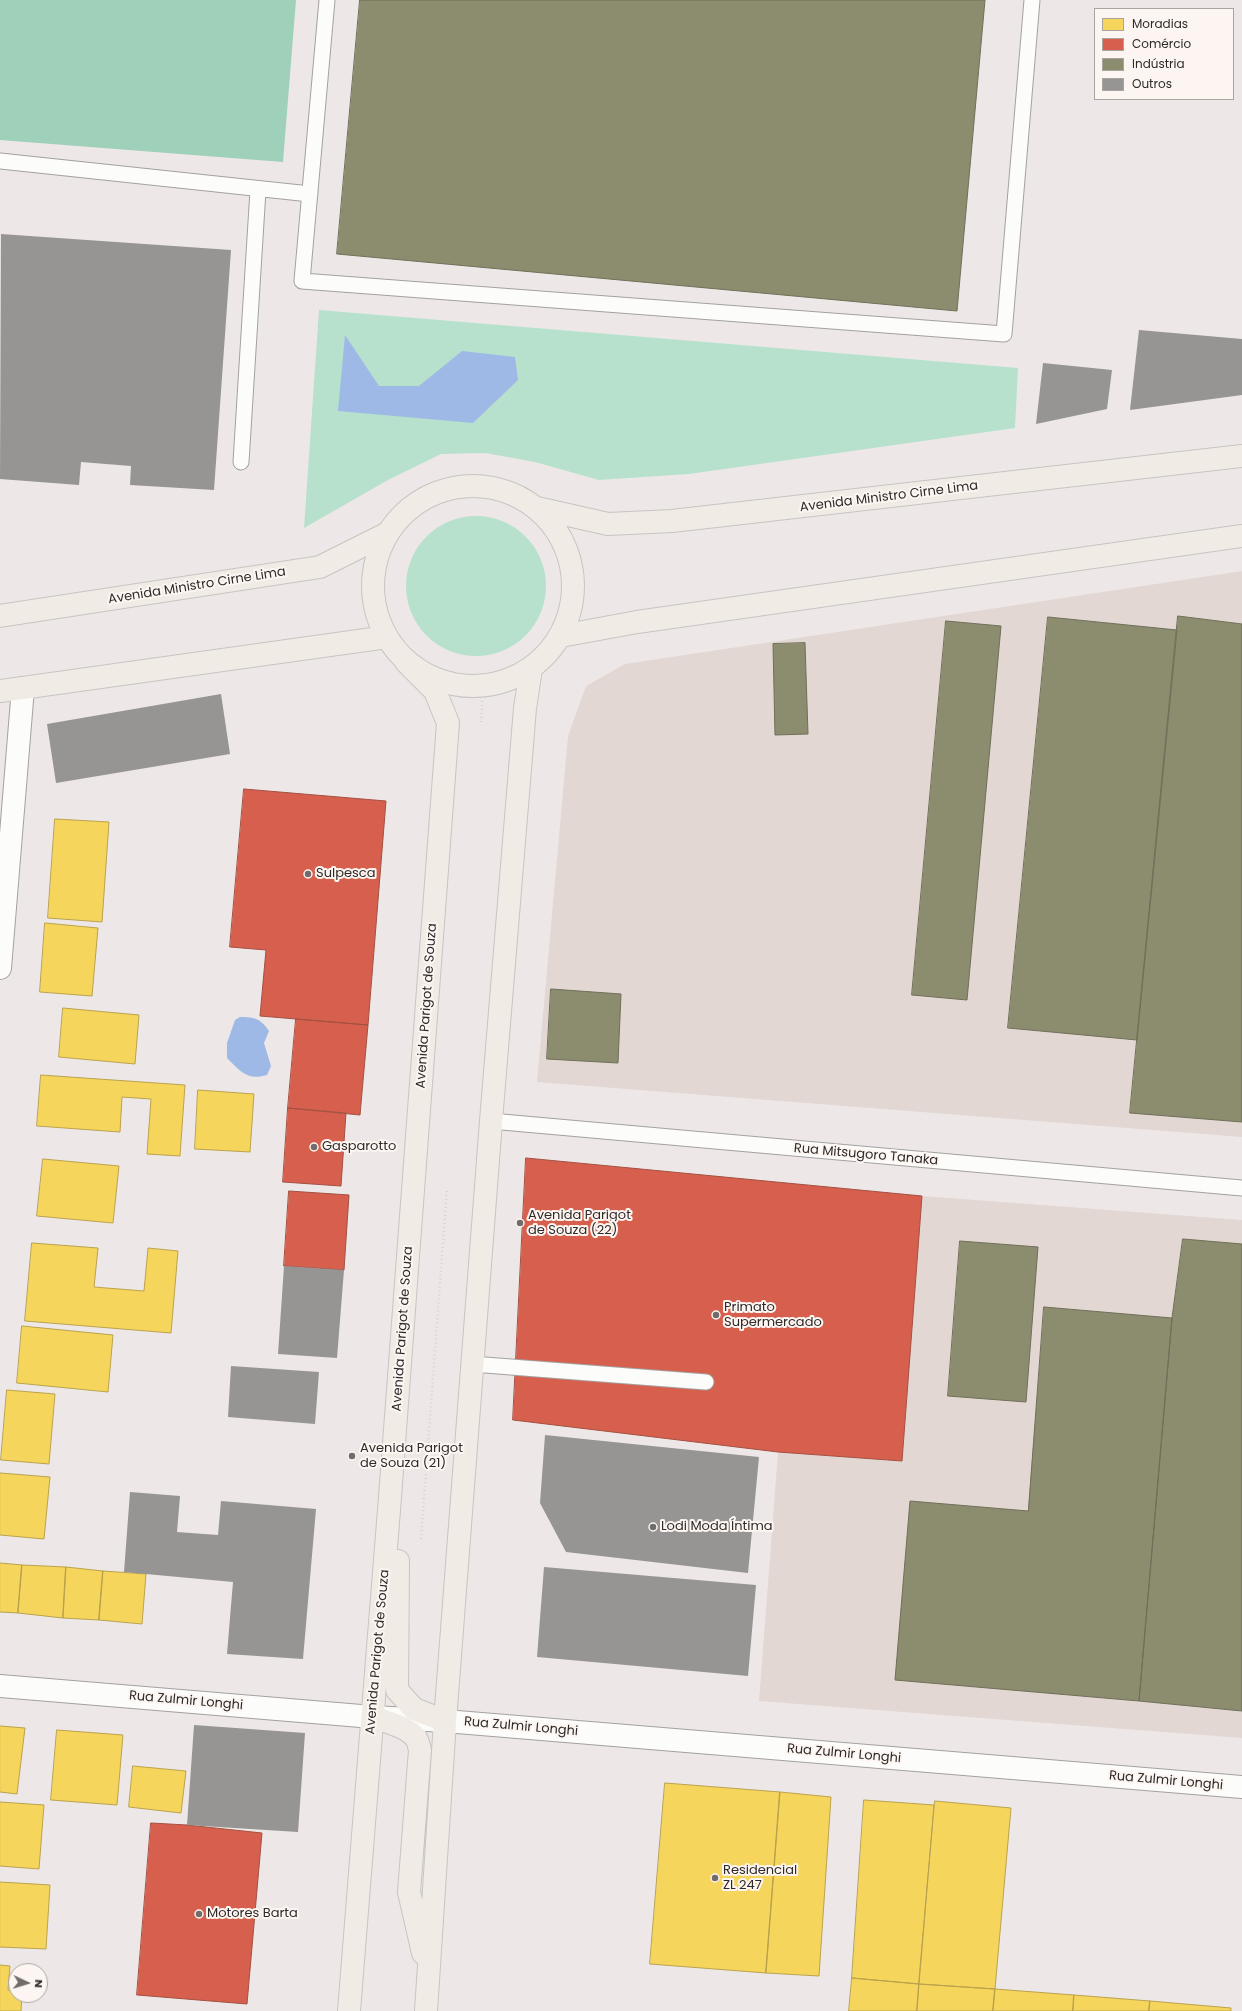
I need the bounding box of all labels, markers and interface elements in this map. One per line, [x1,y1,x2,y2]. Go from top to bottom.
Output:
legend [1094,8,1234,100]
text: Moradias [1132,15,1188,32]
text: Comércio [1132,35,1191,52]
text: Indústria [1132,55,1185,72]
text: Outros [1132,75,1172,92]
street label: Avenida Ministro Cirne Lima [799,478,979,516]
street label: Avenida Ministro Cirne Lima [107,564,287,608]
place label: Sulpesca [316,866,375,882]
marker: Sulpesca [303,869,313,879]
street label: Avenida Parigot de Souza [413,923,441,1089]
place label: Gasparotto [322,1139,396,1155]
street label: Rua Mitsugoro Tanaka [793,1141,939,1169]
marker: Gasparotto [309,1142,319,1152]
place label: Avenida Parigot de Souza (22) [528,1208,631,1239]
marker: Avenida Parigot de Souza (22) [515,1218,525,1228]
street label: Avenida Parigot de Souza [389,1246,417,1412]
place label: Primato Supermercado [724,1300,822,1331]
marker: Primato Supermercado [711,1310,721,1320]
place label: Avenida Parigot de Souza (21) [360,1441,463,1472]
marker: Avenida Parigot de Souza (21) [347,1451,357,1461]
place label: Lodi Moda Íntima [661,1519,773,1535]
marker: Lodi Moda Íntima [648,1522,658,1532]
street label: Avenida Parigot de Souza [363,1569,393,1735]
street label: Rua Zulmir Longhi [128,1688,244,1714]
street label: Rua Zulmir Longhi [463,1714,579,1740]
street label: Rua Zulmir Longhi [786,1741,902,1767]
street label: Rua Zulmir Longhi [1108,1768,1224,1794]
place label: Residencial ZL 247 [723,1863,797,1894]
marker: Residencial ZL 247 [710,1873,720,1883]
place label: Motores Barta [207,1906,298,1922]
marker: Motores Barta [194,1909,204,1919]
north arrow [8,1963,48,2003]
text: N [31,1979,47,1988]

